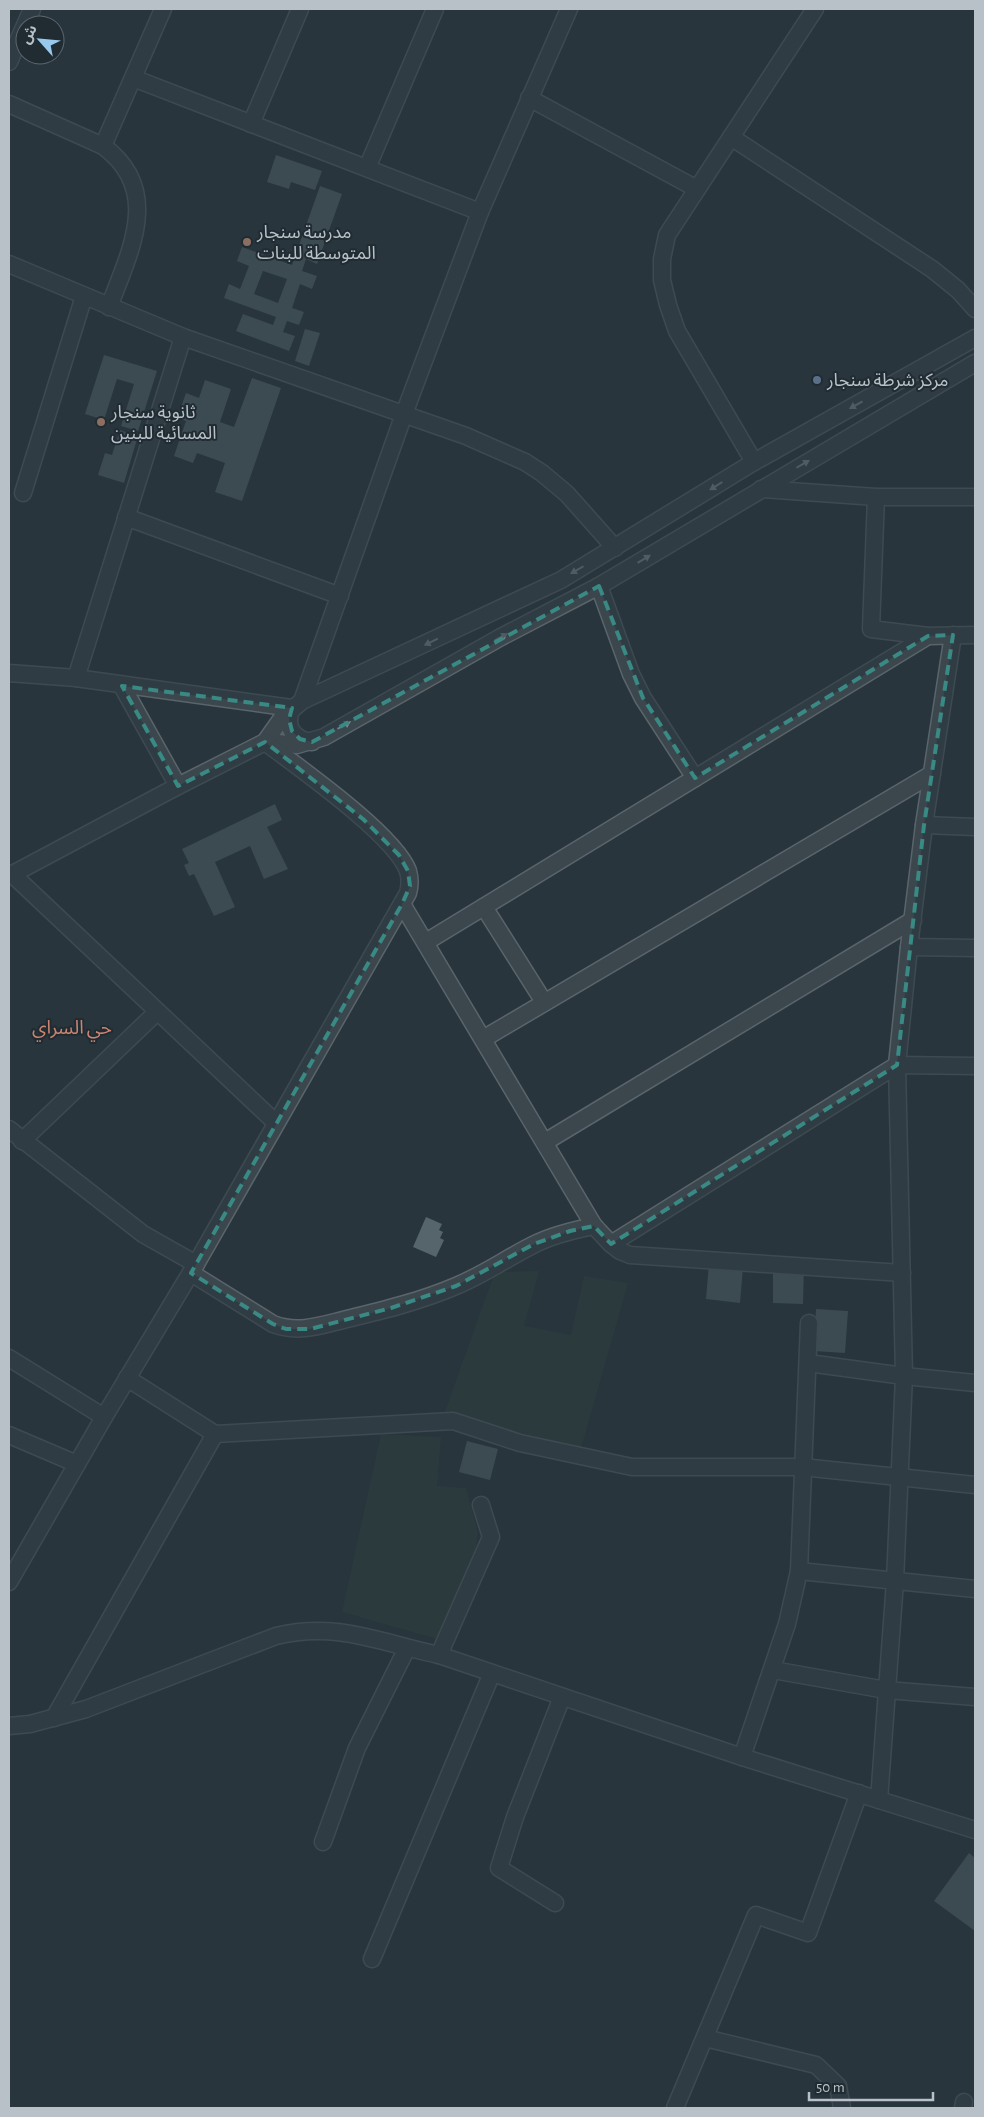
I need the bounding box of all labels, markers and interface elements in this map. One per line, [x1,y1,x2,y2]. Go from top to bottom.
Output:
north arrow [15,15,65,65]
text: ش [19,23,40,46]
place label: مدرسة سنجار المتوسطة للبنات [256,224,376,264]
marker: مدرسة سنجار المتوسطة للبنات [241,236,253,248]
place label: مركز شرطة سنجار [826,372,949,391]
marker: مركز شرطة سنجار [811,374,823,386]
one-way arrow [850,400,863,409]
place label: ثانوية سنجار المسائية للبنين [110,404,216,444]
marker: ثانوية سنجار المسائية للبنين [95,416,107,428]
one-way arrow [796,460,810,469]
one-way arrow [709,481,722,491]
one-way arrow [637,555,650,564]
one-way arrow [570,566,583,575]
one-way arrow [494,633,509,641]
one-way arrow [424,638,438,646]
one-way arrow [337,721,352,729]
district label: حي السراي [32,1019,112,1042]
scale bar [809,2070,933,2102]
text: 50 m [816,2080,845,2095]

